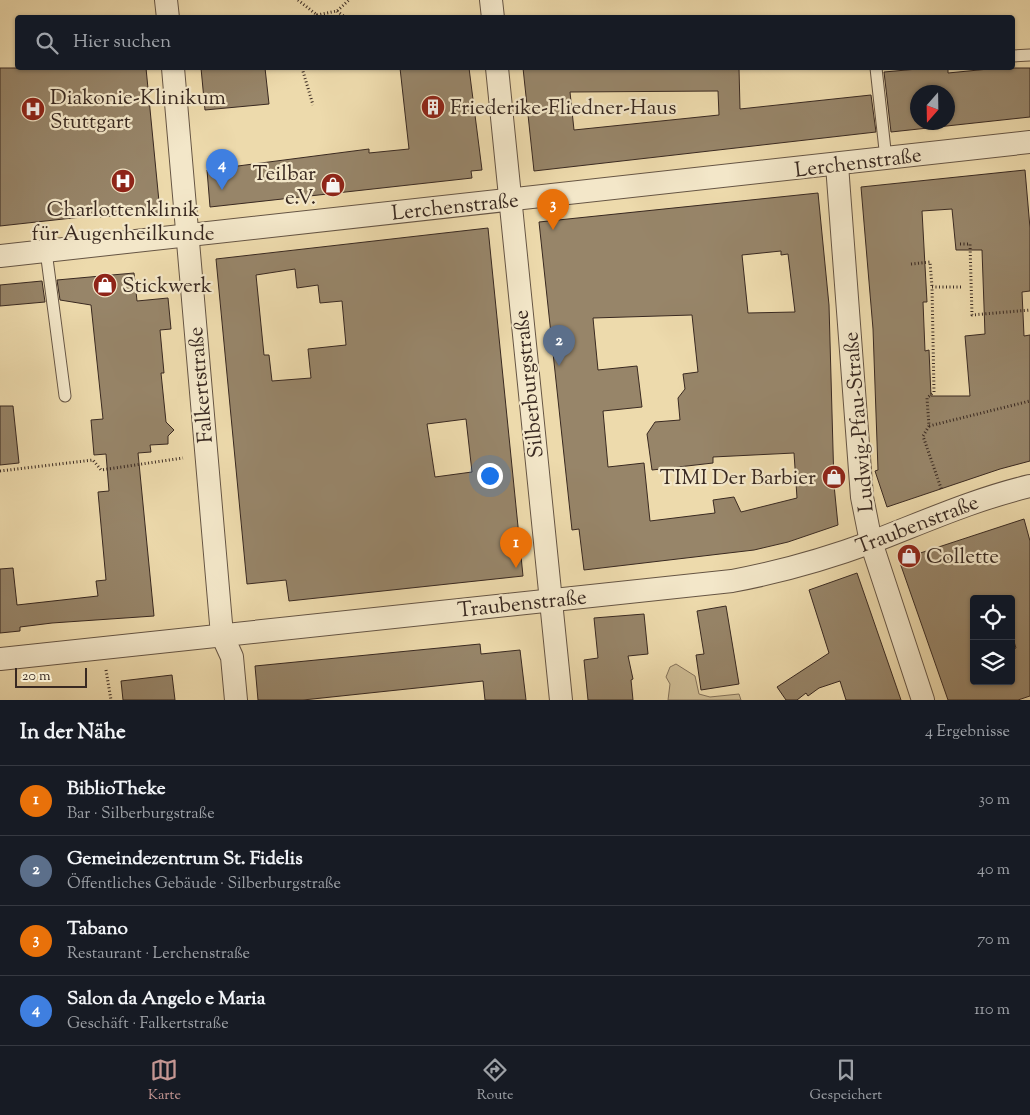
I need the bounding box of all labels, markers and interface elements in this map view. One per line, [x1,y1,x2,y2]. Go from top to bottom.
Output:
search box [15,15,1015,70]
icon: search [33,29,61,57]
text: Hier suchen [73,29,171,56]
place label: Diakonie-Klinikum Stuttgart [50,84,226,138]
north arrow [910,85,955,130]
building icon: Friederike-Fliedner-Haus [420,94,446,120]
place label: Friederike-Fliedner-Haus [450,94,676,124]
hospital icon: Diakonie-Klinikum Stuttgart [20,96,46,122]
street label: Lerchenstraße [793,141,924,187]
pin: 4 [206,149,238,190]
place label: Teilbar e.V. [253,160,316,214]
hospital icon: Charlottenklinik für Augenheilkunde [110,168,136,194]
shop icon: Teilbar e.V. [320,172,346,198]
street label: Lerchenstraße [390,186,520,230]
pin: 3 [537,189,569,230]
place label: Charlottenklinik für Augenheilkunde [31,196,215,250]
shop icon: Stickwerk [92,272,118,298]
place label: Stickwerk [122,272,213,302]
street label: Silberburgstraße [507,308,553,459]
street label: Falkertstraße [182,325,222,444]
pin: 2 [543,325,575,366]
street label: Ludwig-Pfau-Straße [837,330,883,513]
your location [477,463,503,489]
place label: TIMI Der Barbier [660,464,816,494]
shop icon: TIMI Der Barbier [821,464,847,490]
street label: Traubenstraße [852,489,984,563]
pin: 1 [500,527,532,568]
shop icon: Collette [896,543,922,569]
place label: Collette [926,543,999,573]
street label: Traubenstraße [456,583,588,627]
map controls [970,595,1015,685]
button: locate [970,595,1015,640]
button: layers [970,640,1015,685]
scale bar [15,665,88,688]
text: 20 m [22,667,51,687]
text: In der Nähe [20,718,126,748]
text: 4 Ergebnisse [925,721,1010,744]
text: BiblioTheke [67,776,166,803]
text: 1 [33,789,39,812]
text: 30 m [979,789,1010,812]
text: Bar · Silberburgstraße [67,803,215,826]
text: Gemeindezentrum St. Fidelis [67,846,303,873]
text: 2 [32,859,40,882]
text: 40 m [977,859,1010,882]
text: Öffentliches Gebäude · Silberburgstraße [67,873,341,896]
text: Tabano [67,916,128,943]
text: 3 [33,929,39,952]
text: 70 m [977,929,1010,952]
text: Restaurant · Lerchenstraße [67,943,250,966]
text: Salon da Angelo e Maria [67,986,266,1013]
text: 4 [32,999,40,1022]
text: 110 m [974,999,1010,1022]
text: Geschäft · Falkertstraße [67,1013,229,1036]
tab: Karte [148,1056,181,1106]
tab: Route [477,1056,514,1106]
tab: Gespeichert [809,1056,882,1106]

